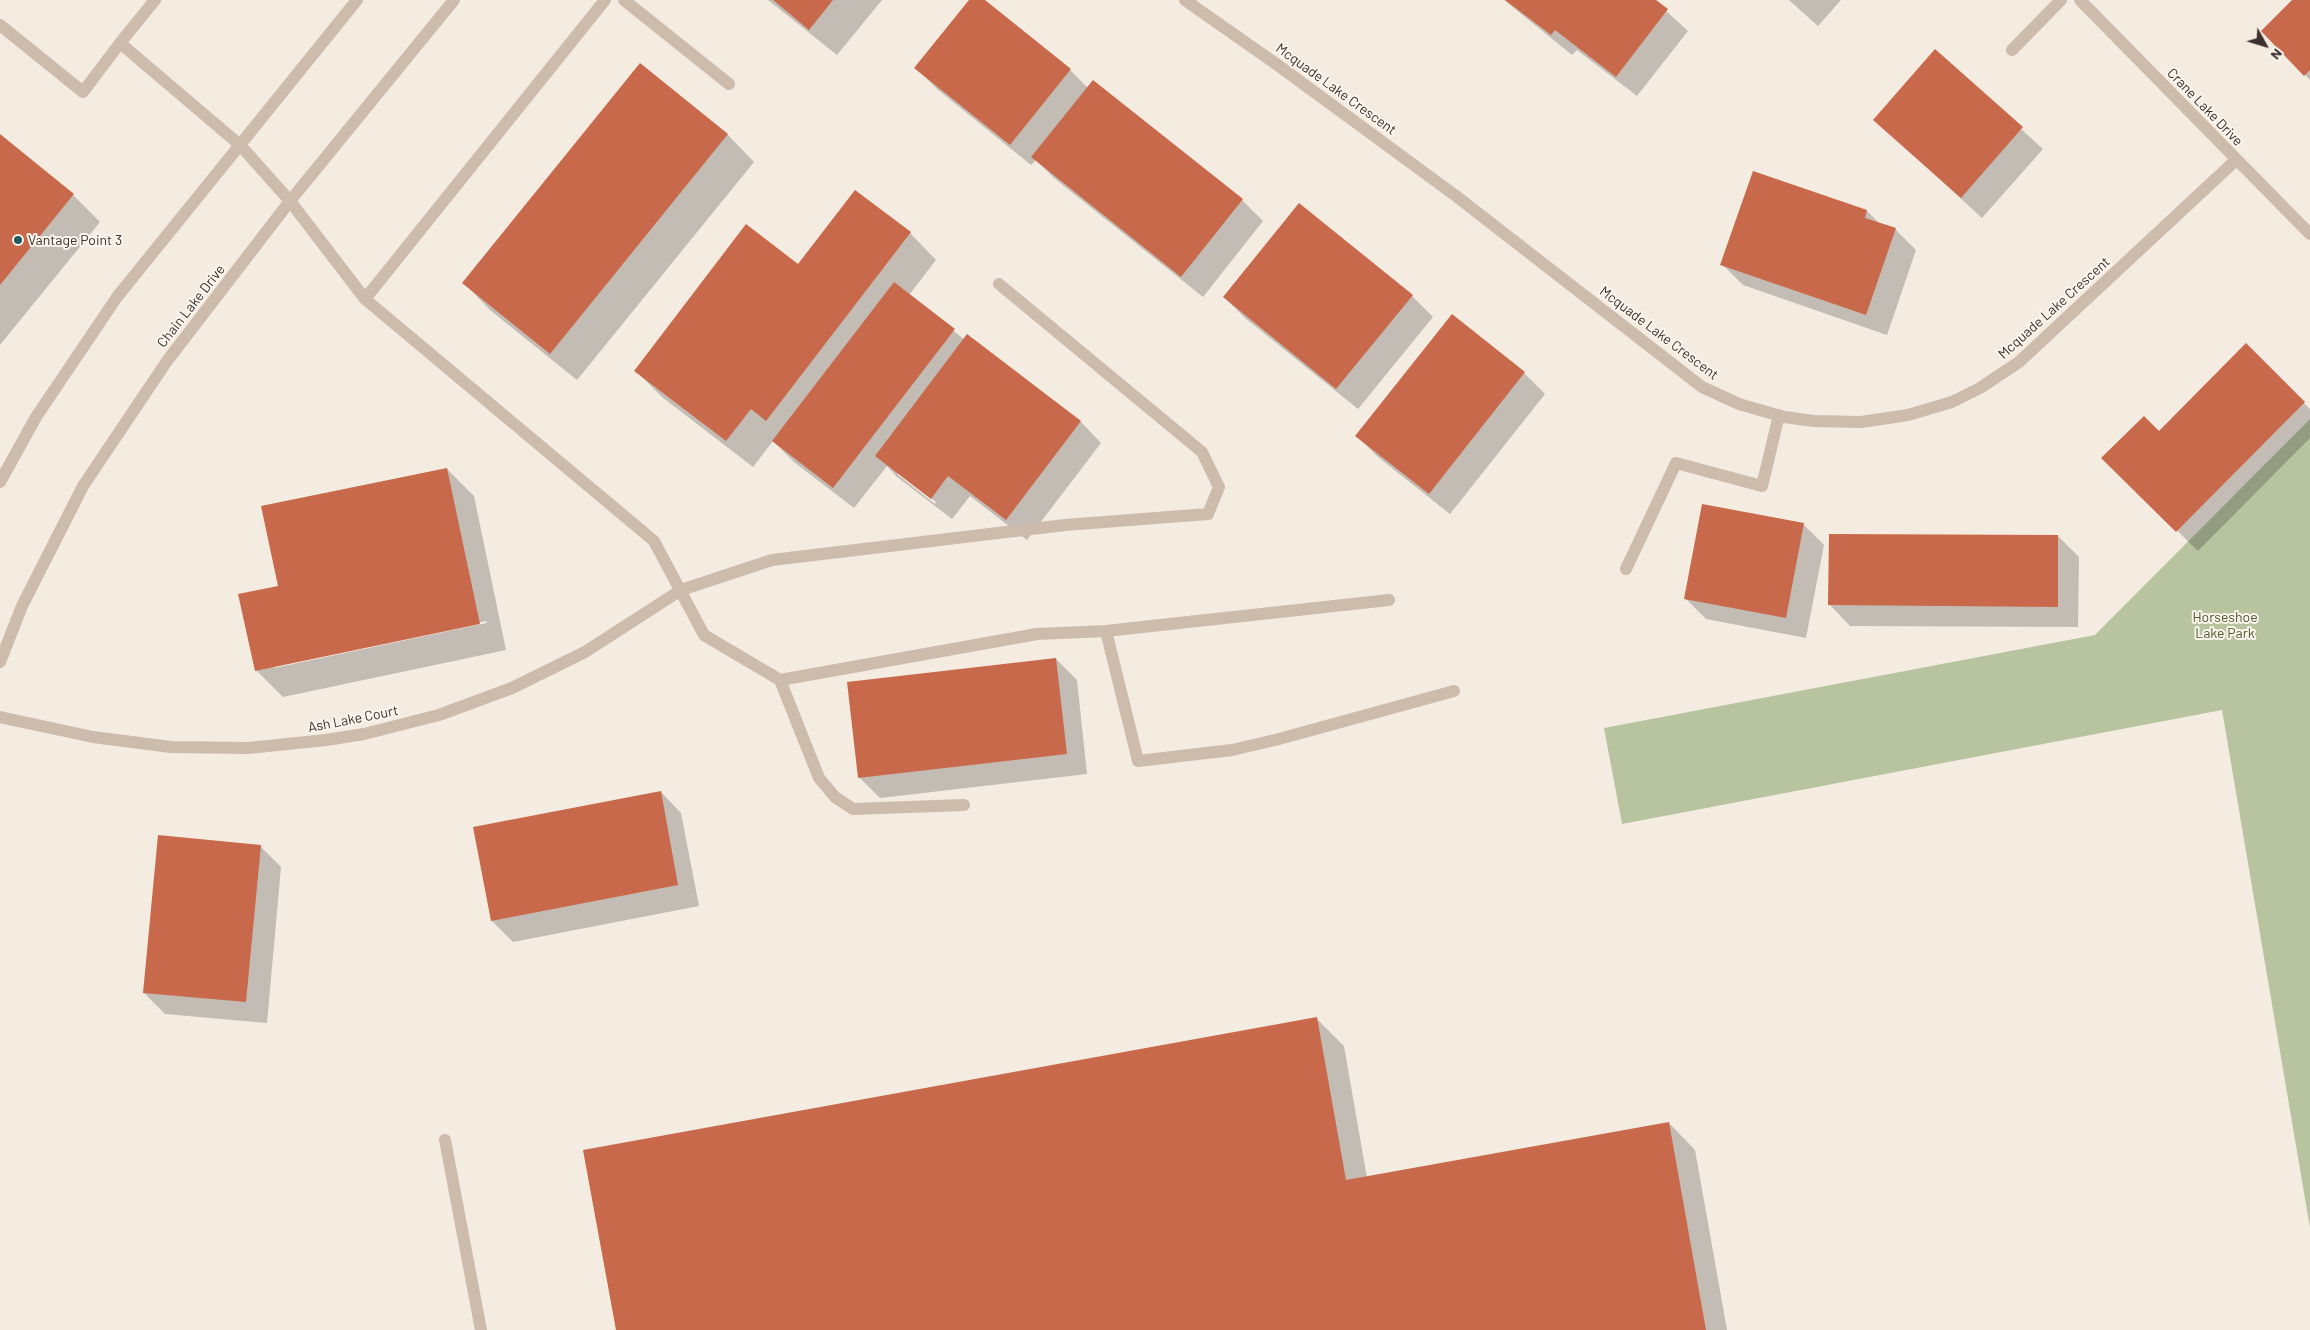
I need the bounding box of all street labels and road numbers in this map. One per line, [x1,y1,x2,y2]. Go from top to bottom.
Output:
street label: Mcquade Lake Crescent [1273,40,1399,138]
street label: Crane Lake Drive [2164,65,2246,149]
street label: Mcquade Lake Crescent [1995,253,2113,363]
street label: Chain Lake Drive [153,261,229,351]
street label: Mcquade Lake Crescent [1596,283,1722,383]
street label: Ash Lake Court [306,702,400,736]

